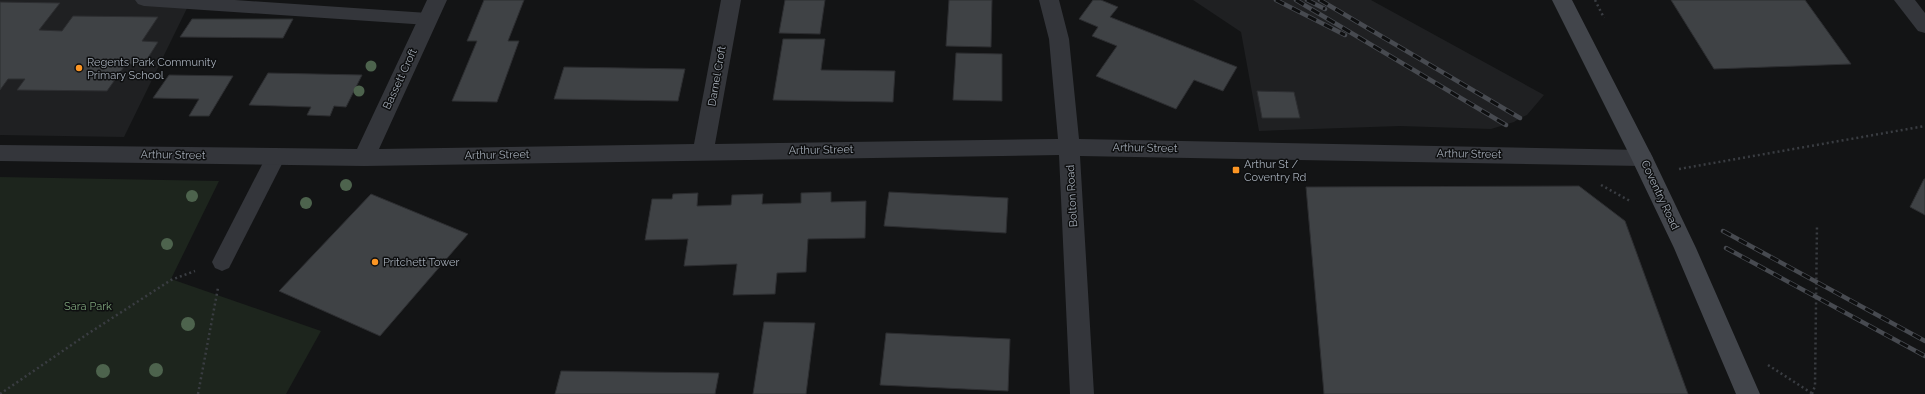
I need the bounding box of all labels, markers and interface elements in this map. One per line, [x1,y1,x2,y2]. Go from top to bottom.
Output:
street label: Darnel Croft [705,45,729,107]
street label: Bassett Croft [380,46,420,111]
place label: Regents Park Community Primary School [87,56,216,82]
marker: Regents Park Community Primary School [74,63,84,73]
street label: Arthur Street [1112,141,1178,155]
street label: Arthur Street [788,143,854,157]
street label: Arthur Street [1436,147,1502,161]
street label: Arthur Street [140,148,206,162]
street label: Arthur Street [464,148,530,162]
place label: Arthur St / Coventry Rd [1244,158,1306,184]
street label: Coventry Road [1638,158,1682,232]
street label: Bolton Road [1064,164,1080,228]
marker: Arthur St / Coventry Rd [1231,165,1241,175]
place label: Pritchett Tower [383,256,459,269]
marker: Pritchett Tower [370,257,380,267]
park label: Sara Park [64,300,112,313]

